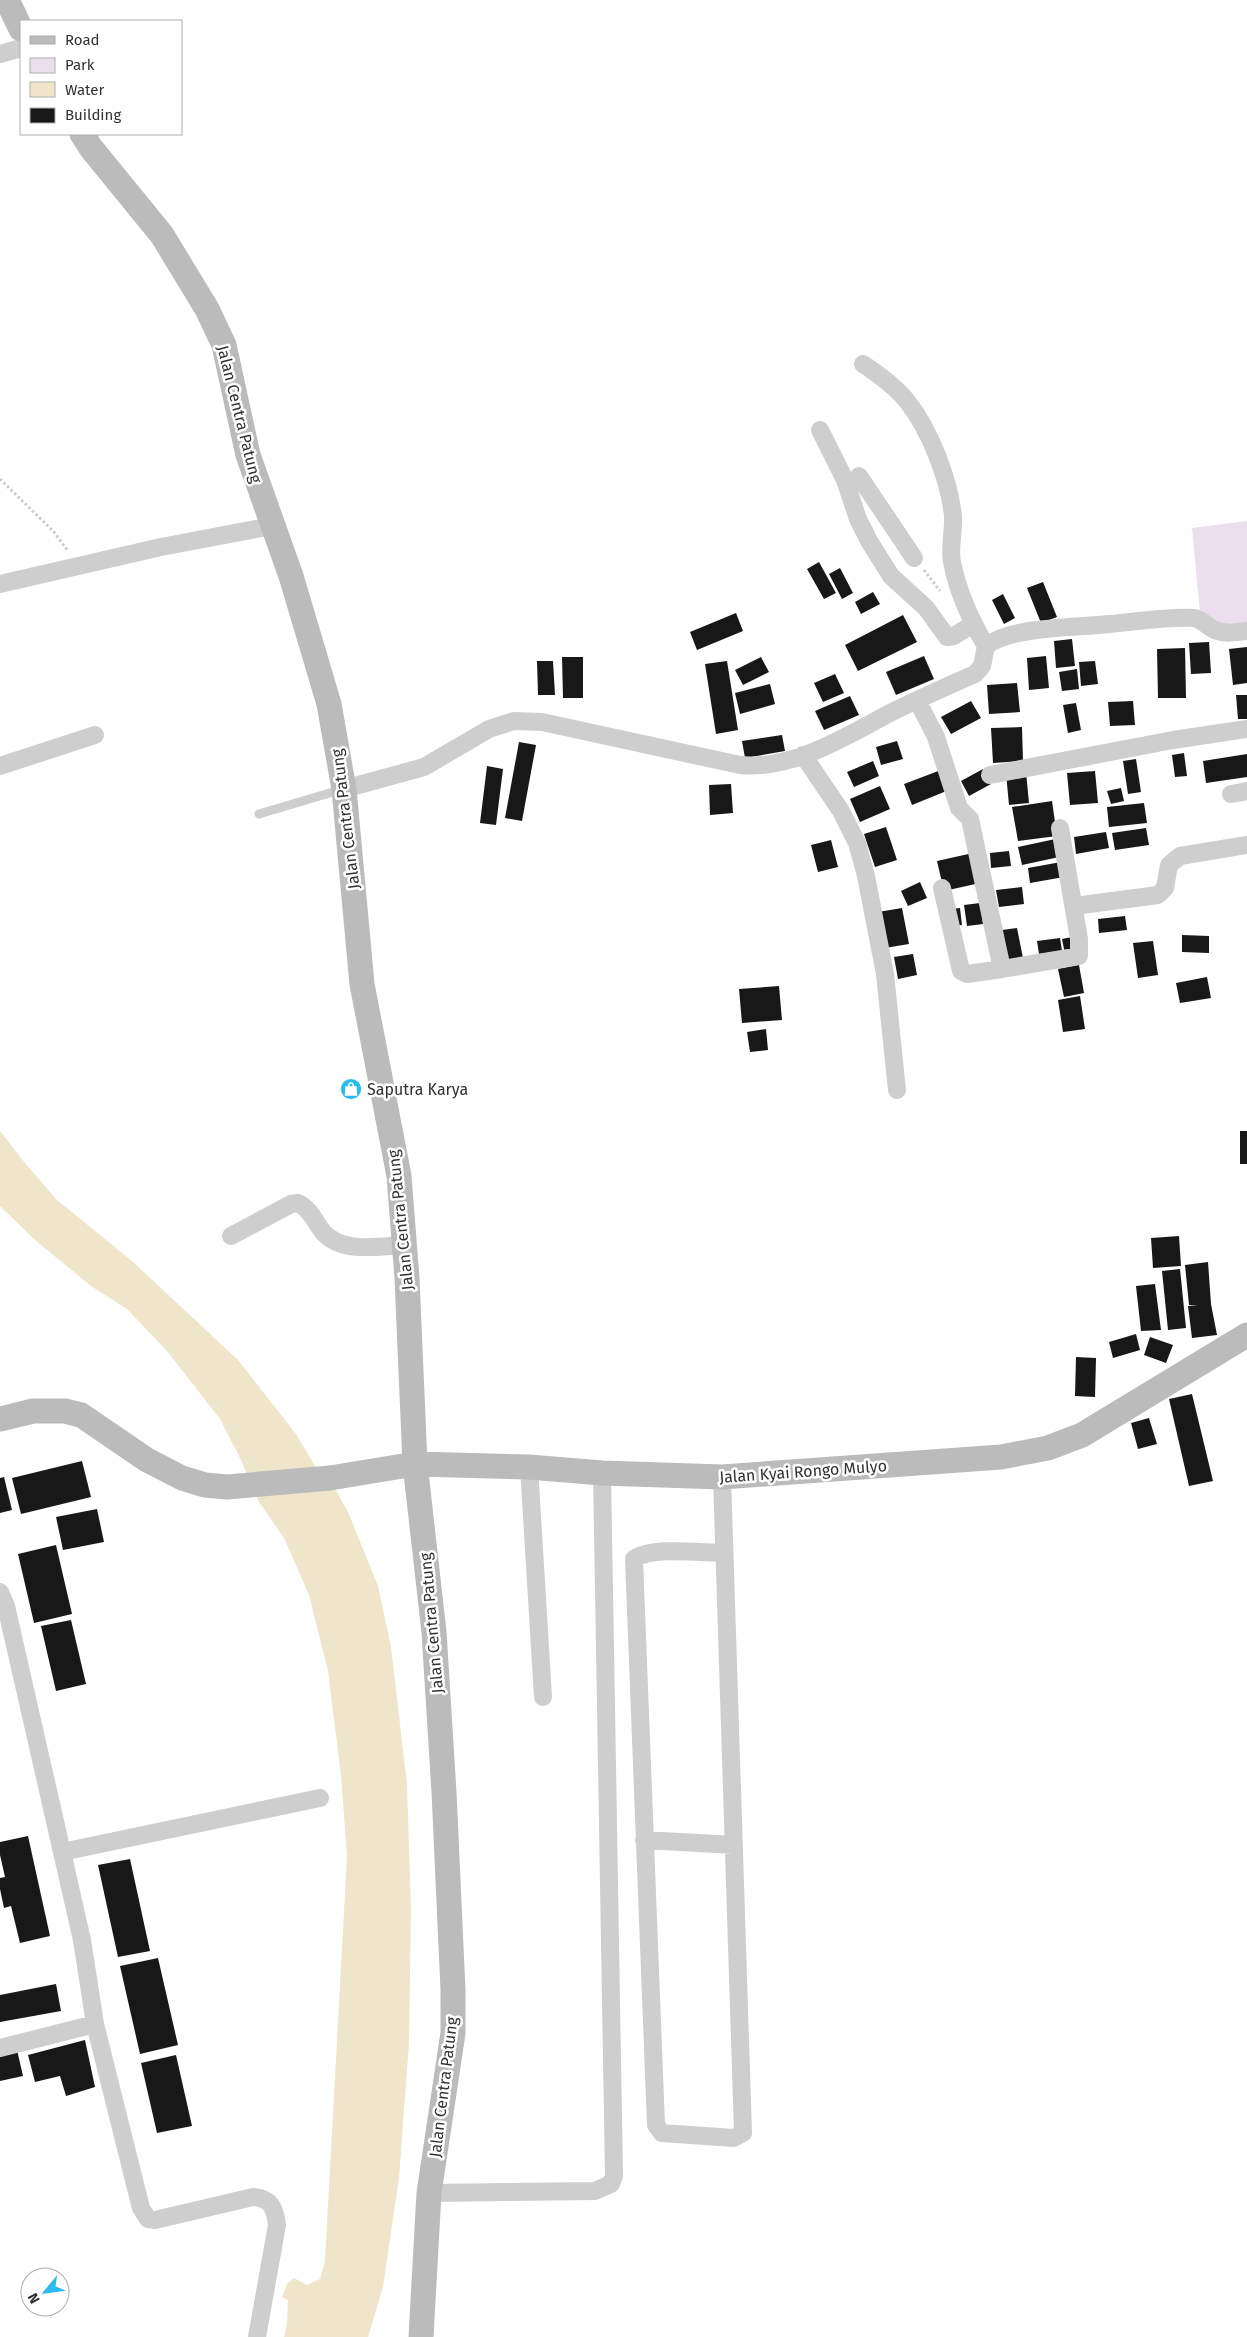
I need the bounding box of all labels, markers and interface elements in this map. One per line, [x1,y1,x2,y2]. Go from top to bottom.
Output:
legend [20,20,182,135]
text: Road [65,31,100,49]
text: Park [65,56,95,74]
text: Water [65,81,104,99]
text: Building [65,106,121,124]
street label: Jalan Centra Patung [213,343,266,486]
street label: Jalan Centra Patung [327,747,364,890]
shop icon: Saputra Karya [339,1077,363,1101]
place label: Saputra Karya [367,1080,468,1099]
street label: Jalan Centra Patung [384,1148,417,1291]
street label: Jalan Kyai Rongo Mulyo [719,1456,887,1487]
street label: Jalan Centra Patung [416,1551,447,1694]
street label: Jalan Centra Patung [425,2015,462,2158]
north arrow [20,2267,70,2317]
text: N [24,2290,44,2306]

